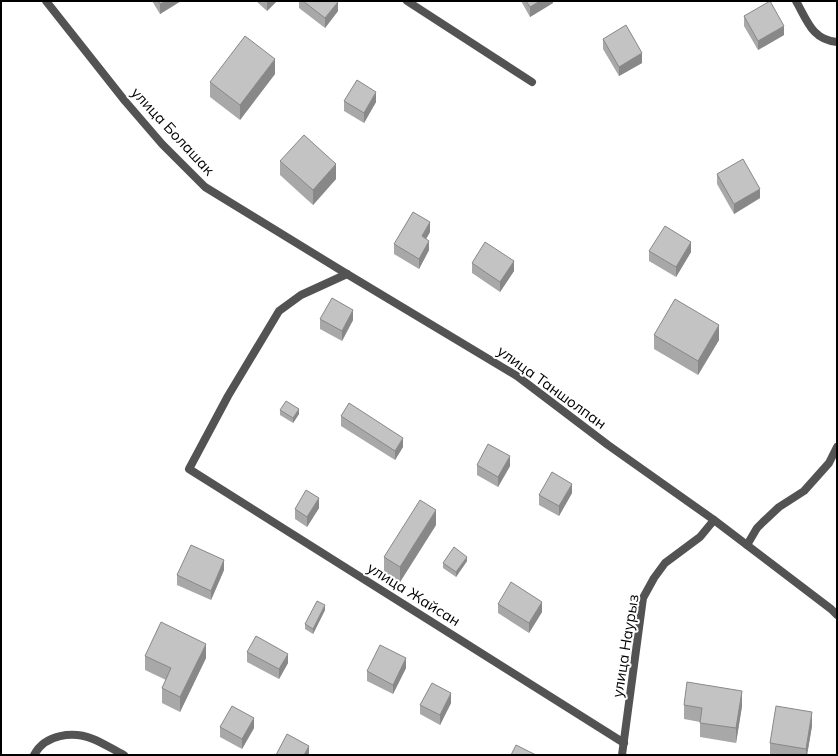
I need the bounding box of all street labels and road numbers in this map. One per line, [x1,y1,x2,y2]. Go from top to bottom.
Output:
street label: улица Болашак [127,83,219,180]
street label: улица Таншолпан [494,341,610,433]
street label: улица Жайсан [364,558,464,630]
street label: улица Наурыз [607,593,643,699]

